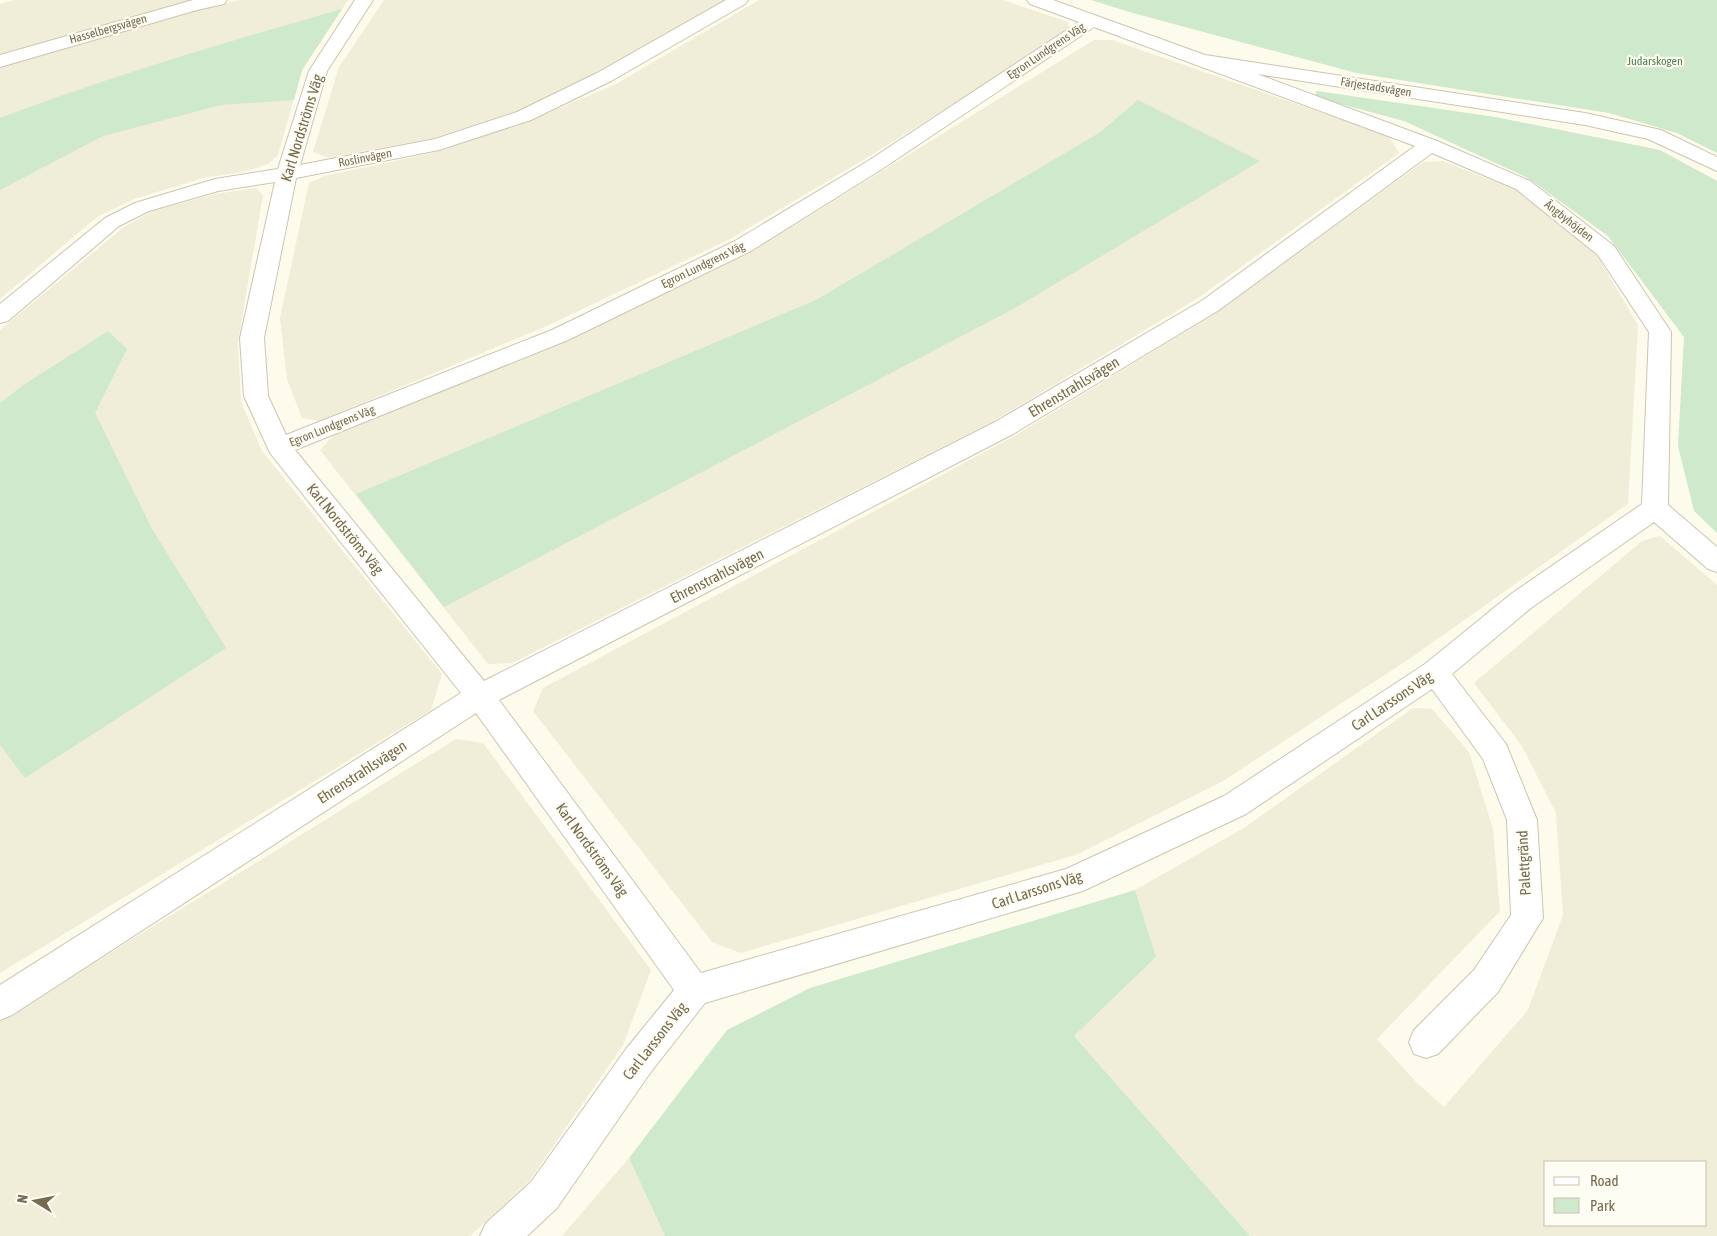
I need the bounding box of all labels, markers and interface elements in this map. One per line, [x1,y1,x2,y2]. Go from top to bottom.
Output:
street label: Hasselbergsvägen [68,11,148,47]
street label: Egron Lundgrens Väg [1004,19,1088,82]
park label: Judarskogen [1627,54,1683,68]
street label: Karl Nordströms Väg [277,72,326,184]
street label: Färjestadsvägen [1339,74,1413,100]
street label: Roslinvägen [337,146,393,170]
street label: Ängbyhöjden [1542,197,1596,245]
street label: Egron Lundgrens Väg [659,238,748,291]
street label: Ehrenstrahlsvägen [1025,353,1122,420]
street label: Egron Lundgrens Väg [287,402,378,450]
street label: Karl Nordströms Väg [304,480,387,578]
street label: Ehrenstrahlsvägen [667,545,766,606]
street label: Carl Larssons Väg [1348,667,1436,734]
street label: Ehrenstrahlsvägen [314,736,409,807]
street label: Karl Nordströms Väg [553,800,632,900]
street label: Palettgränd [1513,830,1534,896]
street label: Carl Larssons Väg [990,867,1085,912]
street label: Carl Larssons Väg [619,998,691,1083]
legend [1544,1161,1707,1226]
text: Road [1590,1172,1619,1189]
north arrow [10,1176,60,1226]
text: N [14,1193,31,1204]
text: Park [1590,1197,1615,1214]

